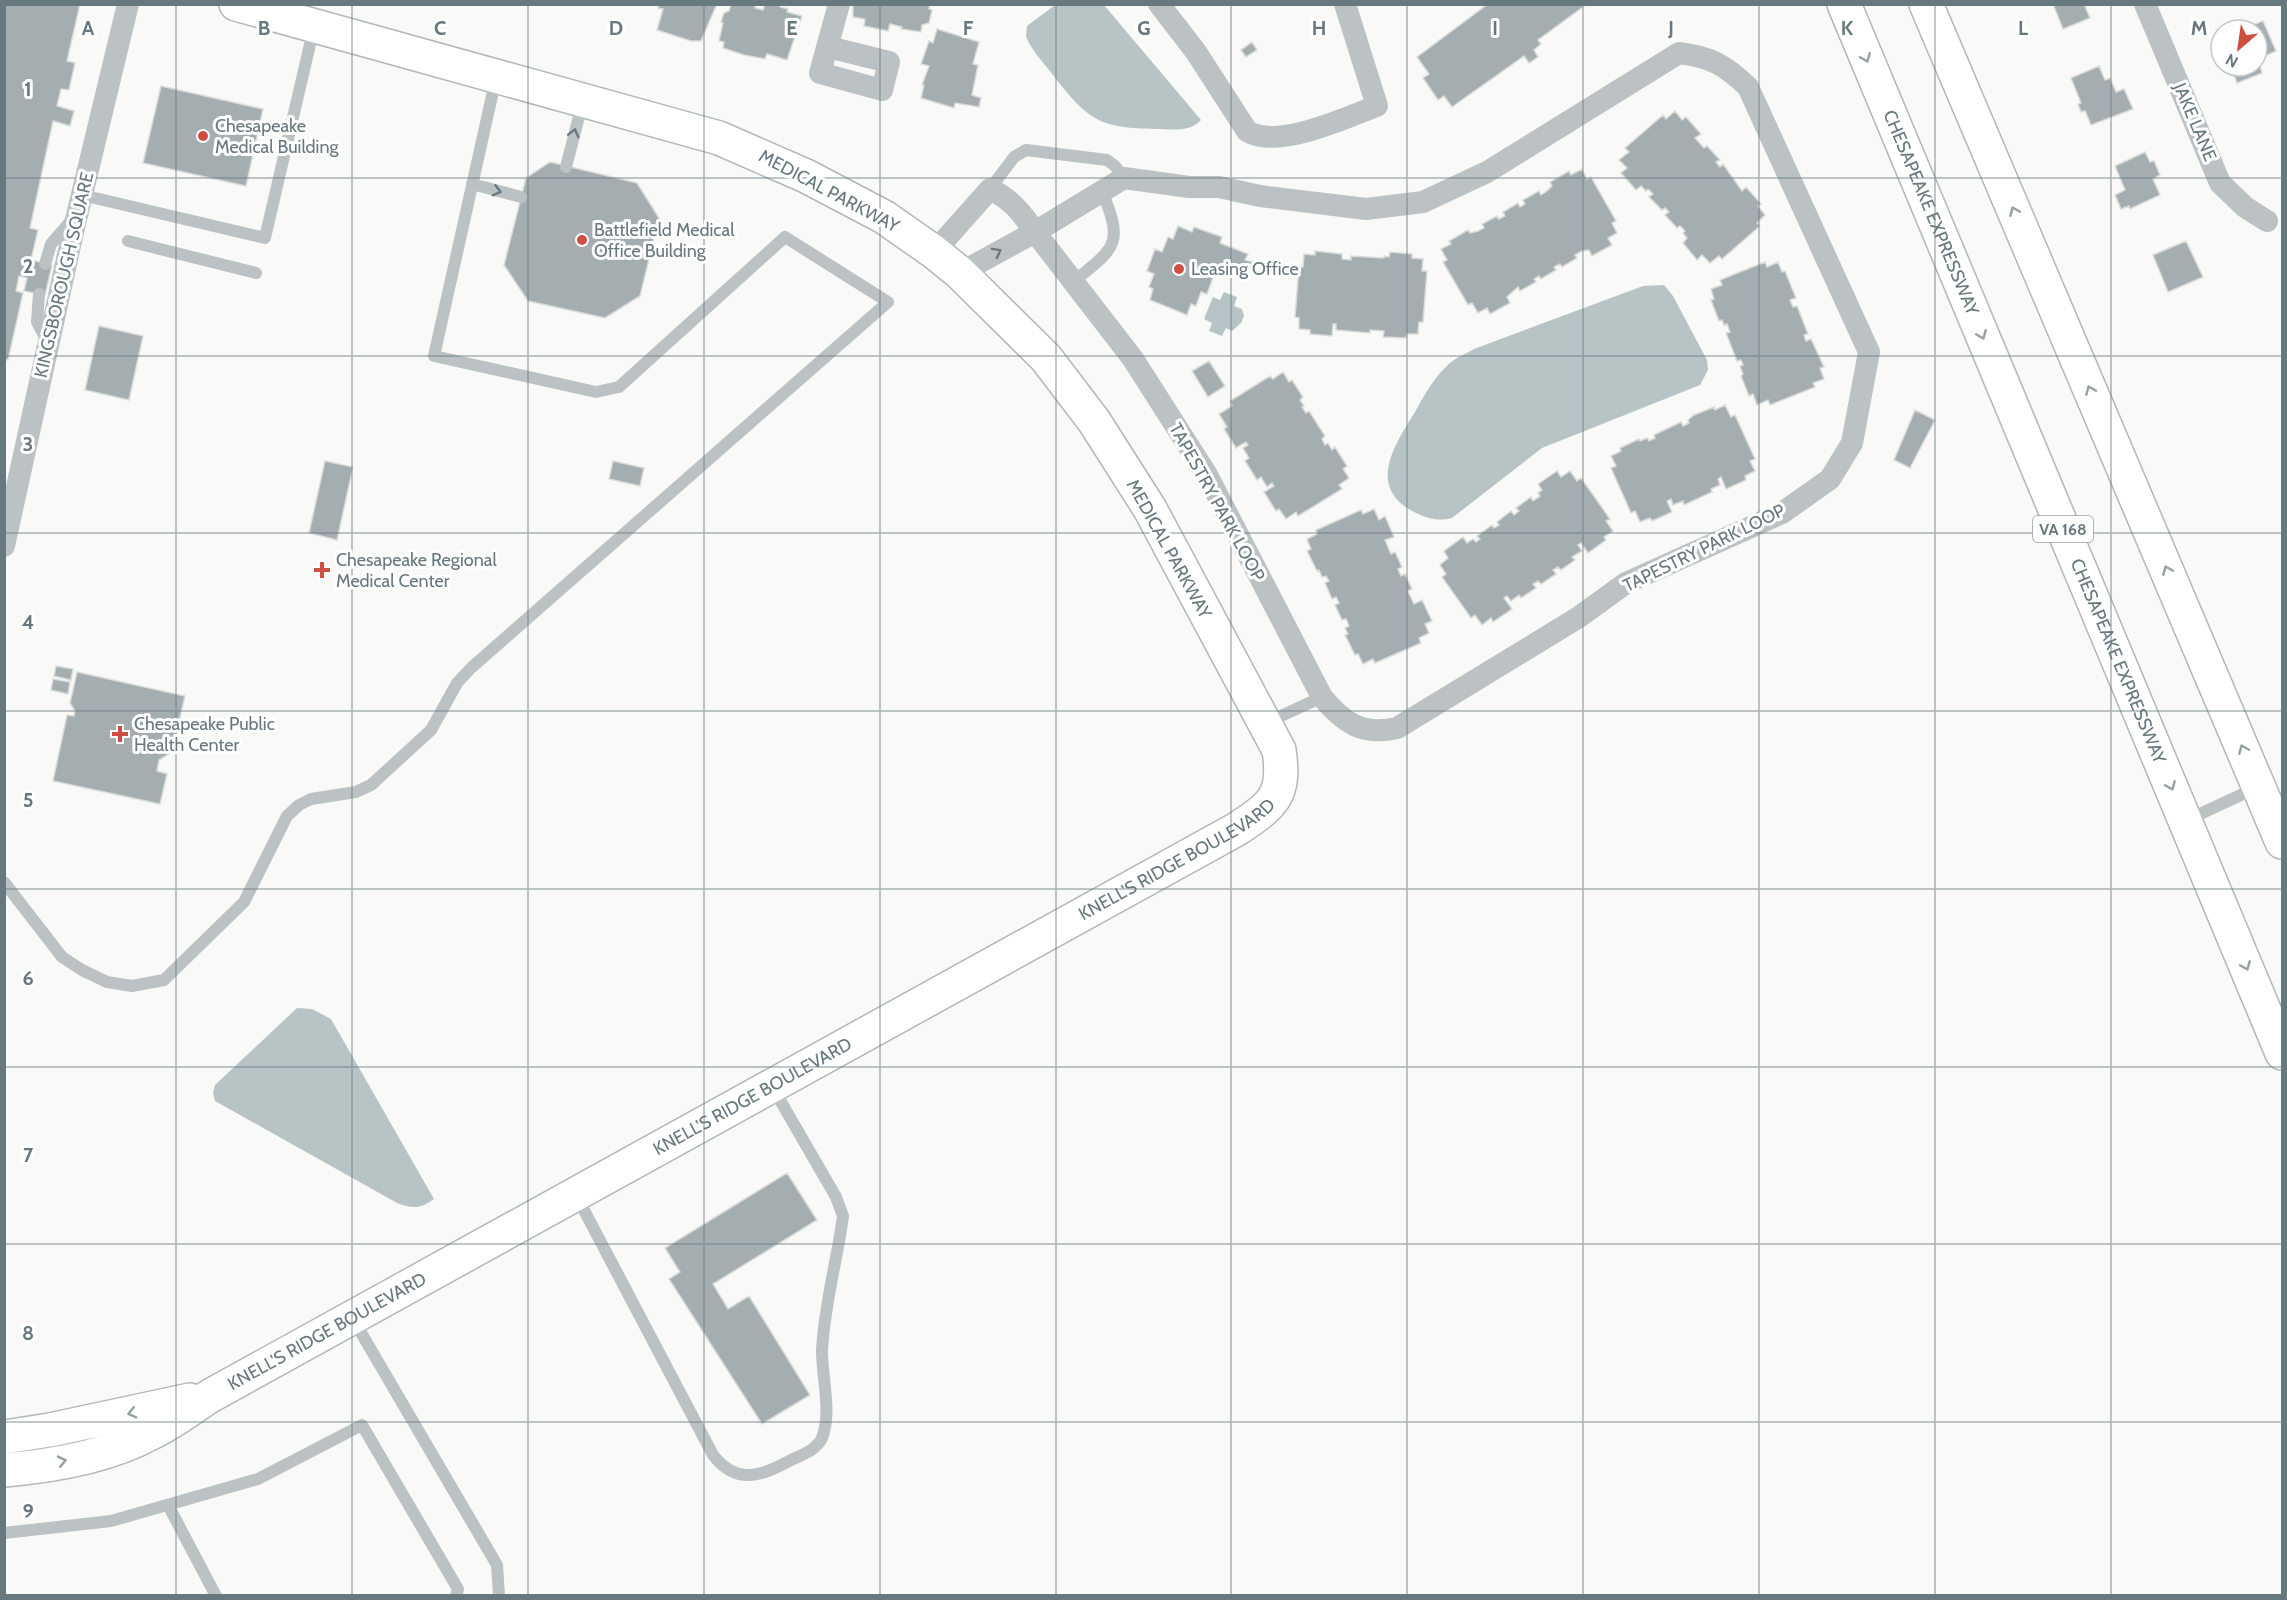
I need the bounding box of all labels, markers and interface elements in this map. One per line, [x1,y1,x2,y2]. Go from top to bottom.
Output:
text: A [82,16,95,40]
text: B [258,16,270,40]
text: C [434,16,446,40]
text: D [609,16,623,40]
text: E [786,16,798,40]
text: F [963,16,974,40]
text: G [1137,16,1151,40]
text: H [1312,16,1326,40]
text: I [1492,16,1498,40]
text: J [1667,16,1674,40]
text: K [1841,16,1854,40]
text: L [2018,16,2028,40]
text: M [2191,16,2207,40]
north arrow [2209,18,2269,78]
text: N [2222,50,2242,72]
one-way arrow [1859,52,1871,63]
text: 1 [24,77,32,101]
street label: JAKE LANE [2168,79,2221,164]
street label: CHESAPEAKE EXPRESSWAY [1878,107,1984,319]
place label: Chesapeake Medical Building [215,115,339,158]
one-way arrow [567,128,580,138]
marker: Chesapeake Medical Building [196,129,210,143]
street label: MEDICAL PARKWAY [755,145,904,238]
street label: KINGSBOROUGH SQUARE [30,170,98,380]
one-way arrow [491,183,501,196]
one-way arrow [2009,206,2021,217]
place label: Battlefield Medical Office Building [594,219,735,262]
marker: Battlefield Medical Office Building [575,233,589,247]
one-way arrow [991,248,1001,259]
text: 2 [23,254,33,278]
place label: Leasing Office [1191,258,1299,280]
marker: Leasing Office [1172,262,1186,276]
one-way arrow [1975,329,1987,340]
one-way arrow [2085,386,2097,397]
street label: TAPESTRY PARK LOOP [1164,419,1270,585]
text: 3 [23,432,33,456]
street label: MEDICAL PARKWAY [1122,476,1217,623]
street label: TAPESTRY PARK LOOP [1619,499,1789,597]
road number: VA 168 [2033,516,2093,542]
place label: Chesapeake Regional Medical Center [336,549,497,592]
street label: CHESAPEAKE EXPRESSWAY [2066,555,2171,768]
marker: Chesapeake Regional Medical Center [313,561,331,579]
one-way arrow [2162,565,2174,576]
text: 4 [22,610,34,634]
place label: Chesapeake Public Health Center [134,713,275,756]
marker: Chesapeake Public Health Center [111,725,129,743]
one-way arrow [2238,744,2250,755]
one-way arrow [2164,780,2176,791]
text: 5 [23,788,33,812]
street label: KNELL'S RIDGE BOULEVARD [1075,794,1280,925]
one-way arrow [2239,960,2251,971]
text: 6 [22,966,34,990]
street label: KNELL'S RIDGE BOULEVARD [649,1033,856,1160]
text: 7 [23,1143,34,1167]
street label: KNELL'S RIDGE BOULEVARD [224,1268,430,1395]
text: 8 [22,1321,34,1345]
one-way arrow [127,1405,137,1418]
one-way arrow [57,1455,67,1468]
text: 9 [22,1499,34,1523]

